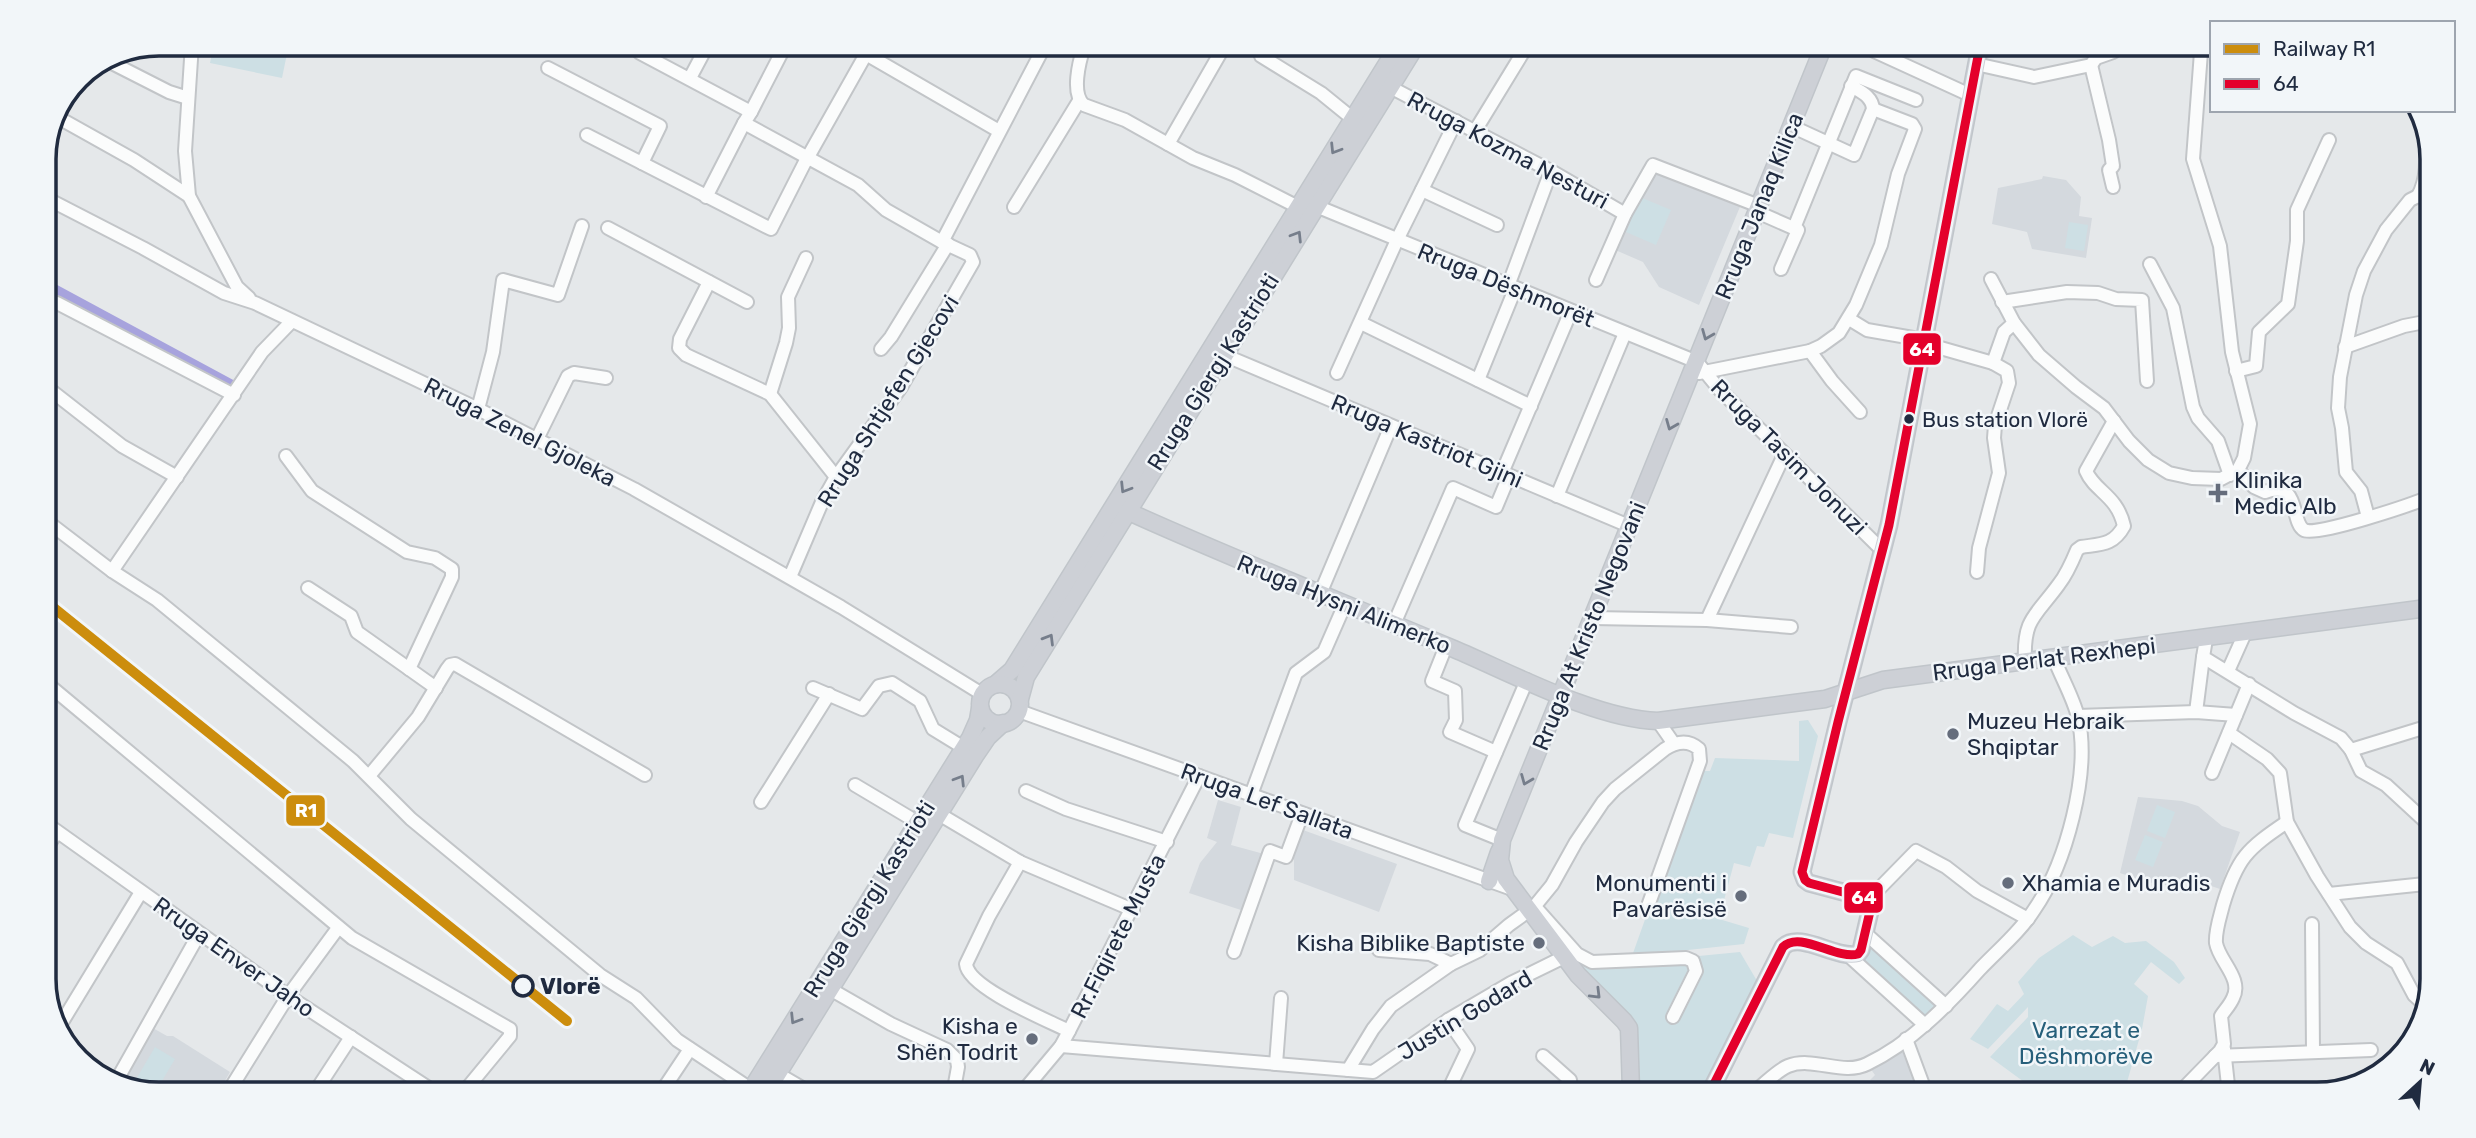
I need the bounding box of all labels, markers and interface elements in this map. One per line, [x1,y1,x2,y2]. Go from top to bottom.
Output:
legend [2210,21,2455,112]
text: Railway R1 [2273,36,2375,61]
text: 64 [2273,71,2299,96]
street label: Rruga Kozma Nesturi [1402,85,1614,215]
street label: Rruga Janaq Kilica [1709,109,1809,303]
one-way arrow [1330,141,1343,154]
one-way arrow [1289,231,1302,244]
street label: Rruga Dëshmorët [1414,237,1598,333]
street label: Rruga Gjergj Kastrioti [1141,268,1285,476]
street label: Rruga Shtjefen Gjecovi [811,290,965,512]
one-way arrow [1701,328,1715,340]
line badge: 64 [1902,332,1942,366]
text: 64 [1909,338,1935,361]
street label: Rruga Zenel Gjoleka [419,371,621,493]
street label: Rruga Tasim Jonuzi [1705,373,1873,541]
street label: Rruga Kastriot Gjini [1327,388,1527,494]
place label: Bus station Vlorë [1922,407,2088,432]
marker: Bus station Vlorë [1902,412,1916,426]
one-way arrow [1665,418,1679,430]
place label: Klinika Medic Alb [2234,466,2337,520]
one-way arrow [1120,480,1133,493]
marker: Klinika Medic Alb [2208,483,2228,503]
street label: Rruga At Kristo Negovani [1526,497,1652,755]
street label: Rruga Hysni Alimerko [1233,548,1455,660]
street label: Rruga Perlat Rexhepi [1931,631,2157,687]
one-way arrow [1041,633,1054,646]
place label: Muzeu Hebraik Shqiptar [1967,707,2125,761]
marker: Muzeu Hebraik Shqiptar [1945,726,1961,742]
street label: Rruga Lef Sallata [1177,757,1357,845]
one-way arrow [1520,773,1534,785]
one-way arrow [952,775,965,788]
line badge: R1 [285,794,326,827]
street label: Rruga Gjergj Kastrioti [797,795,941,1003]
text: R1 [295,799,317,822]
street label: Rr.Fiqirete Musta [1064,849,1172,1023]
place label: Monumenti i Pavarësisë [1595,869,1727,923]
place label: Xhamia e Muradis [2022,869,2210,897]
marker: Xhamia e Muradis [2000,875,2016,891]
line badge: 64 [1843,881,1884,914]
text: 64 [1851,886,1877,909]
marker: Monumenti i Pavarësisë [1733,888,1749,904]
street label: Rruga Enver Jaho [148,891,320,1023]
place label: Kisha Biblike Baptiste [1296,929,1525,957]
marker: Kisha Biblike Baptiste [1531,935,1547,951]
street label: Justin Godard [1393,964,1537,1066]
place label: Vlorë [540,972,601,1000]
marker: Vlorë [512,975,534,997]
one-way arrow [1588,986,1601,999]
one-way arrow [790,1011,803,1024]
place label: Kisha e Shën Todrit [897,1012,1018,1066]
park label: Varrezat e Dëshmorëve [2019,1016,2153,1070]
marker: Kisha e Shën Todrit [1024,1031,1040,1047]
north arrow [2385,1047,2455,1117]
text: N [2416,1054,2438,1081]

